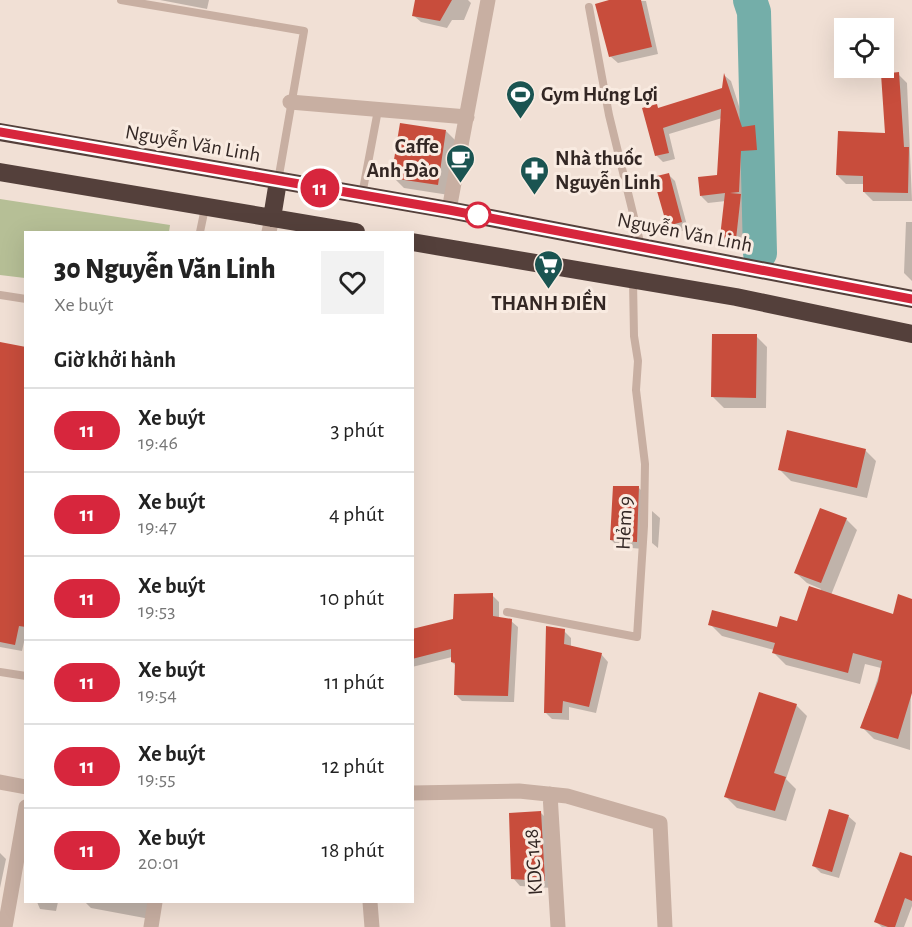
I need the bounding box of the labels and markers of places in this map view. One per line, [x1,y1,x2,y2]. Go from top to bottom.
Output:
sports icon: Gym Hưng Lợi [504,78,536,120]
place label: Gym Hưng Lợi [541,84,658,105]
place label: Caffe Anh Đào [366,136,439,181]
cafe icon: Caffe Anh Đào [444,142,476,184]
place label: Nhà thuốc Nguyễn Linh [555,147,661,193]
pharmacy icon: Nhà thuốc Nguyễn Linh [518,154,550,196]
unlabelled marker [465,202,491,228]
supermarket icon: THANH ĐIỀN [533,248,565,290]
place label: THANH ĐIỀN [491,289,607,314]

